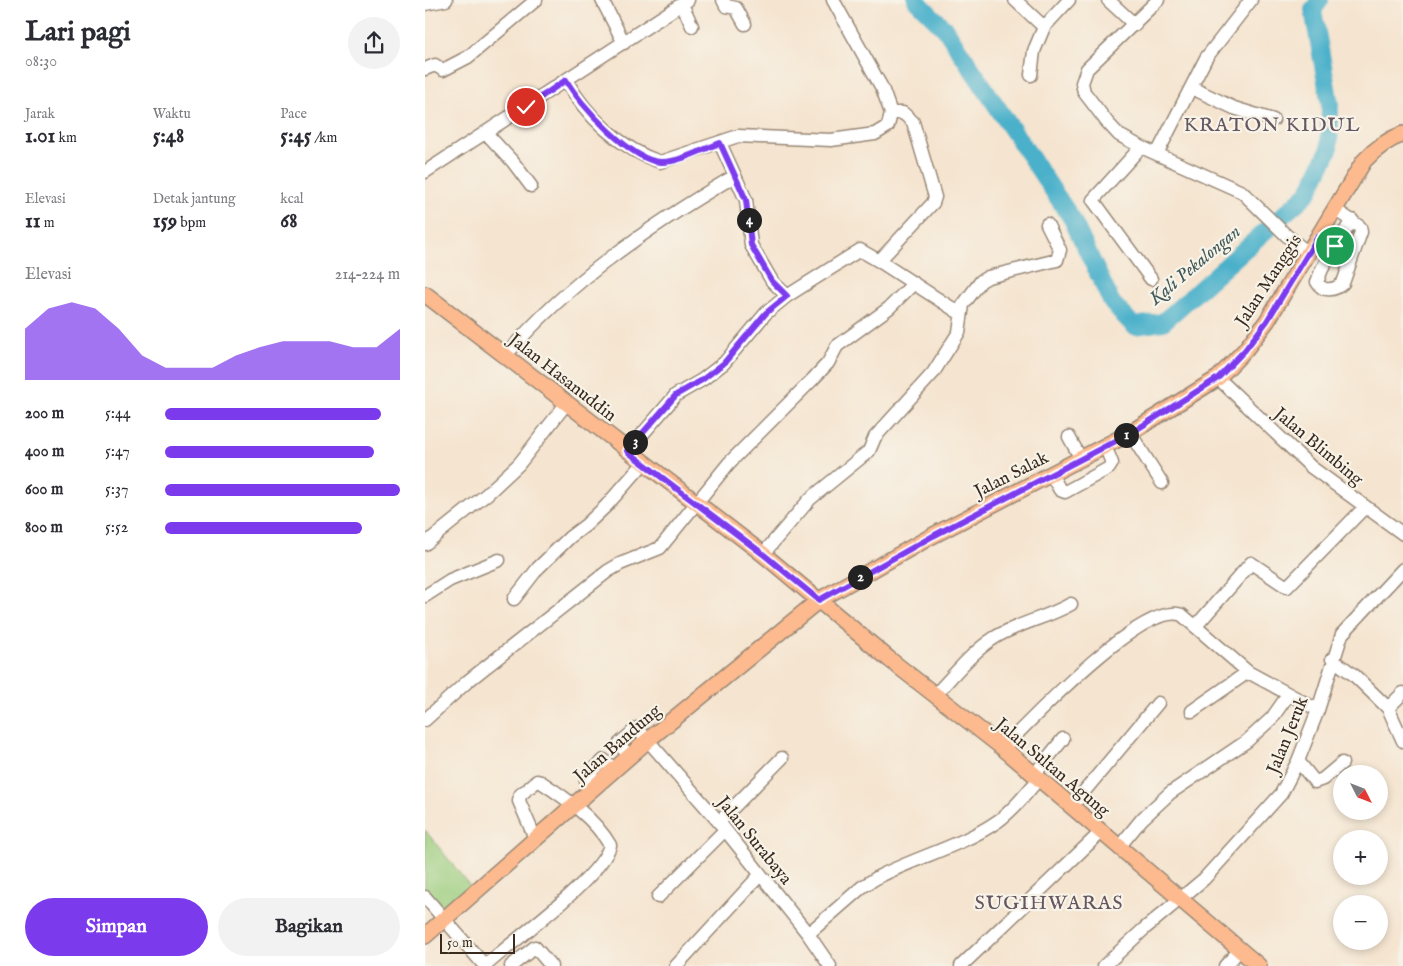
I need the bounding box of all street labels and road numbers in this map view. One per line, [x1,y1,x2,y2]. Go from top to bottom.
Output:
street label: Jalan Manggis [1230,230,1308,333]
street label: Jalan Hasanuddin [502,328,621,428]
street label: Jalan Blimbing [1267,402,1368,491]
street label: Jalan Salak [969,447,1053,505]
street label: Jalan Jeruk [1262,693,1314,780]
street label: Jalan Bandung [568,700,667,790]
street label: Jalan Sultan Agung [989,712,1114,823]
street label: Jalan Surabaya [710,790,797,890]

